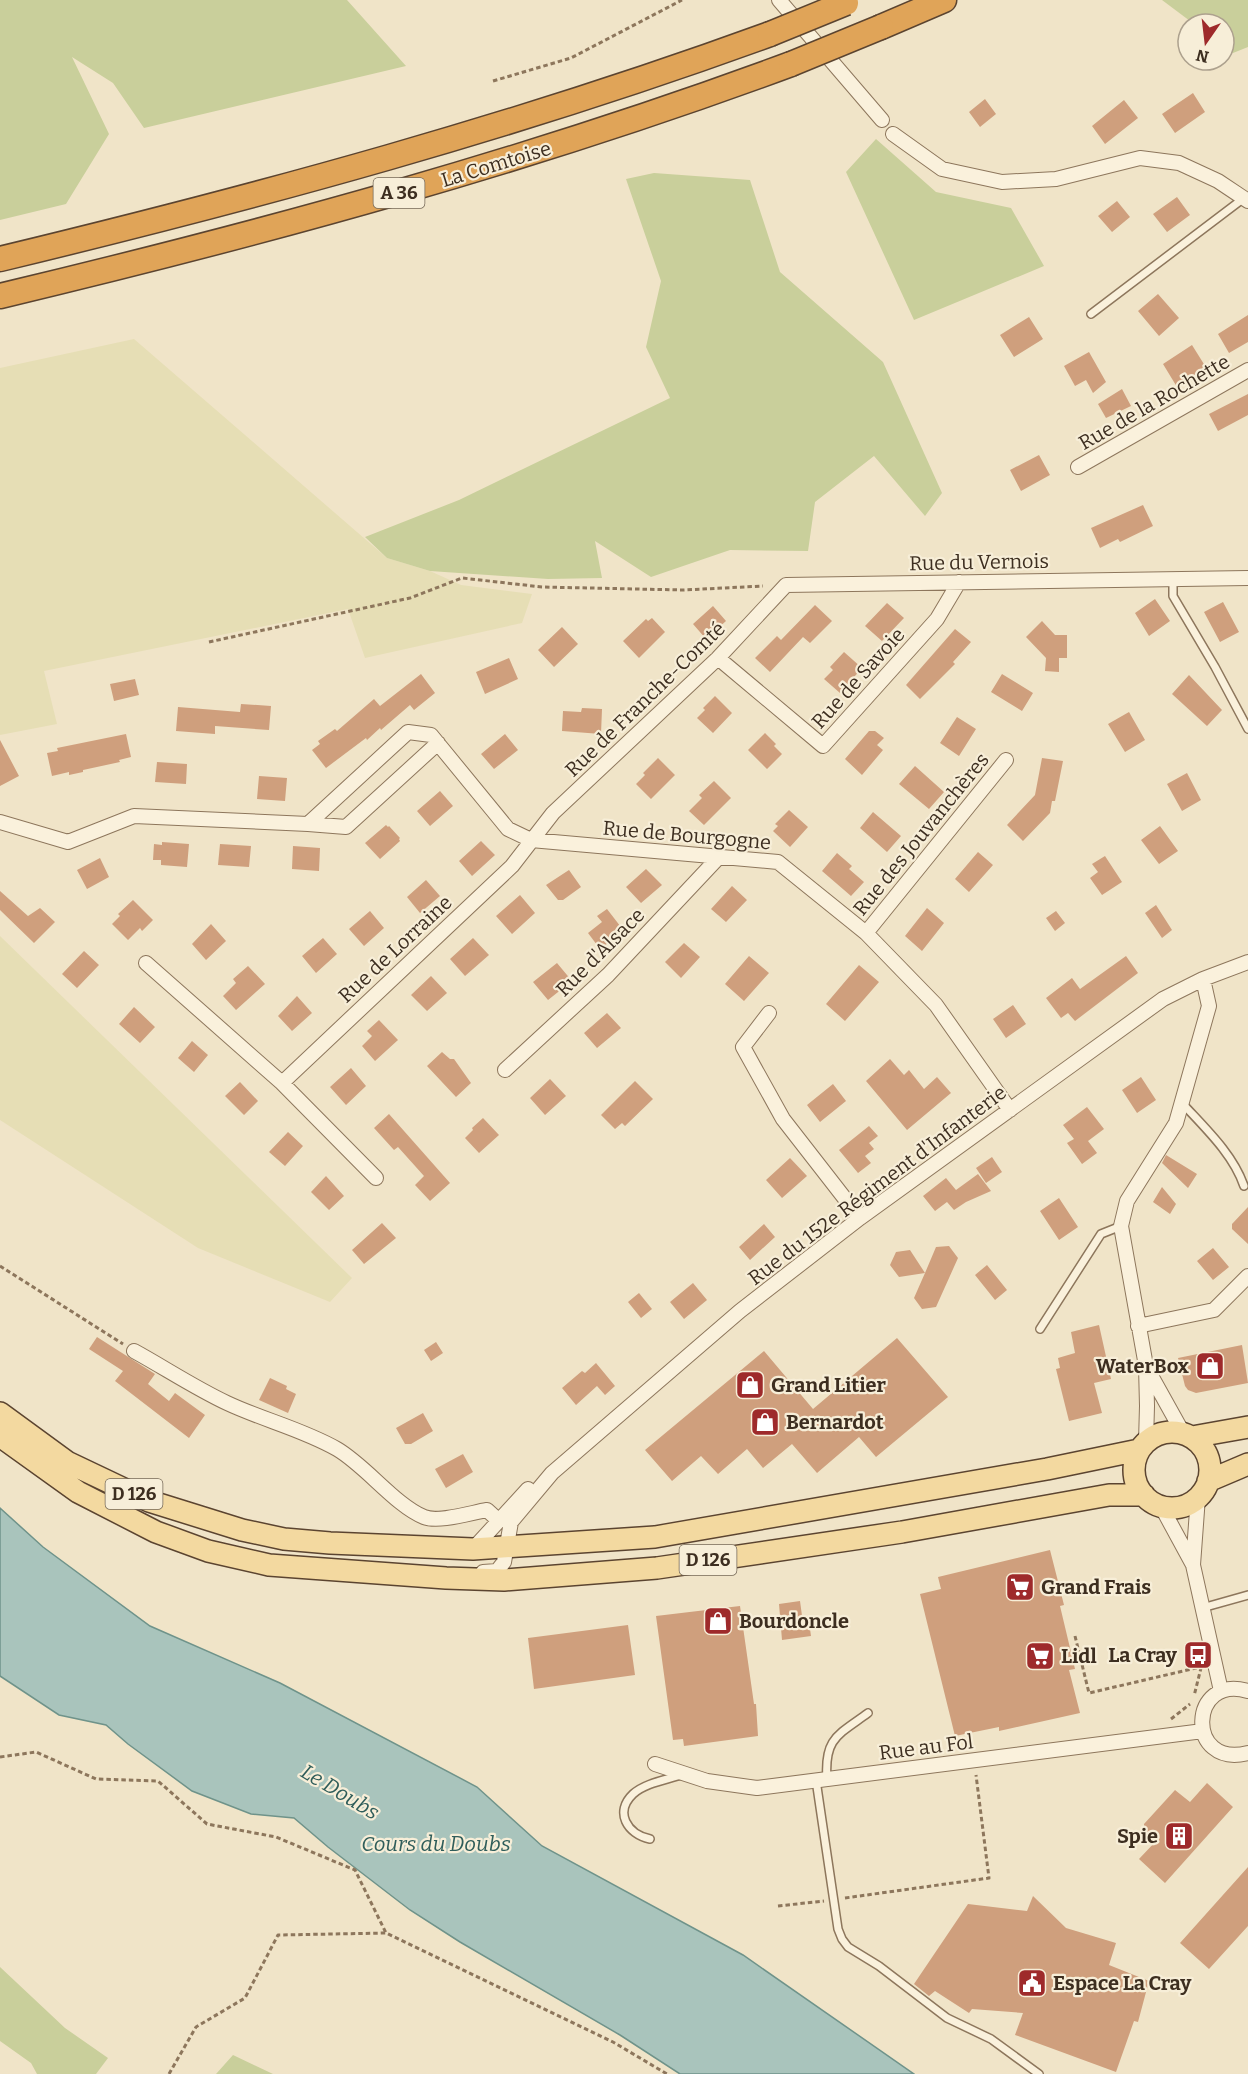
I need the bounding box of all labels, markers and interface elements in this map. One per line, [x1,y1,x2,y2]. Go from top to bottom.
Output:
north arrow [1176,12,1236,72]
text: N [1194,45,1211,67]
street label: La Comtoise [438,136,554,192]
road number: A 36 [374,178,424,208]
street label: Rue de la Rochette [1074,349,1234,455]
street label: Rue du Vernois [909,549,1049,575]
street label: Rue de Franche-Comté [560,616,730,782]
street label: Rue de Savoie [806,623,910,733]
street label: Rue des Jouvanchères [848,748,994,920]
street label: Rue de Bourgogne [602,816,772,854]
street label: Rue de Lorraine [333,890,457,1008]
street label: Rue d'Alsace [551,903,649,1001]
street label: Rue du 152e Régiment d'Infanterie [743,1080,1011,1290]
shop icon: WaterBox [1194,1350,1226,1382]
place label: WaterBox [1096,1354,1190,1378]
shop icon: Grand Litier [734,1369,766,1401]
place label: Grand Litier [771,1373,887,1397]
shop icon: Bernardot [749,1406,781,1438]
place label: Bernardot [786,1410,884,1434]
road number: D 126 [106,1479,162,1509]
road number: D 126 [680,1545,736,1575]
supermarket icon: Grand Frais [1004,1571,1036,1603]
place label: Grand Frais [1041,1575,1151,1599]
shop icon: Bourdoncle [702,1605,734,1637]
place label: Bourdoncle [739,1609,849,1633]
bus stop icon: La Cray [1182,1639,1214,1671]
supermarket icon: Lidl [1024,1640,1056,1672]
place label: La Cray [1108,1643,1178,1667]
place label: Lidl [1061,1644,1097,1668]
street label: Rue au Fol [877,1729,975,1765]
water label: Le Doubs [296,1759,384,1825]
building icon: Spie [1163,1820,1195,1852]
place label: Spie [1117,1824,1158,1848]
water label: Cours du Doubs [361,1831,511,1857]
public building icon: Espace La Cray [1016,1967,1048,1999]
place label: Espace La Cray [1053,1971,1192,1995]

